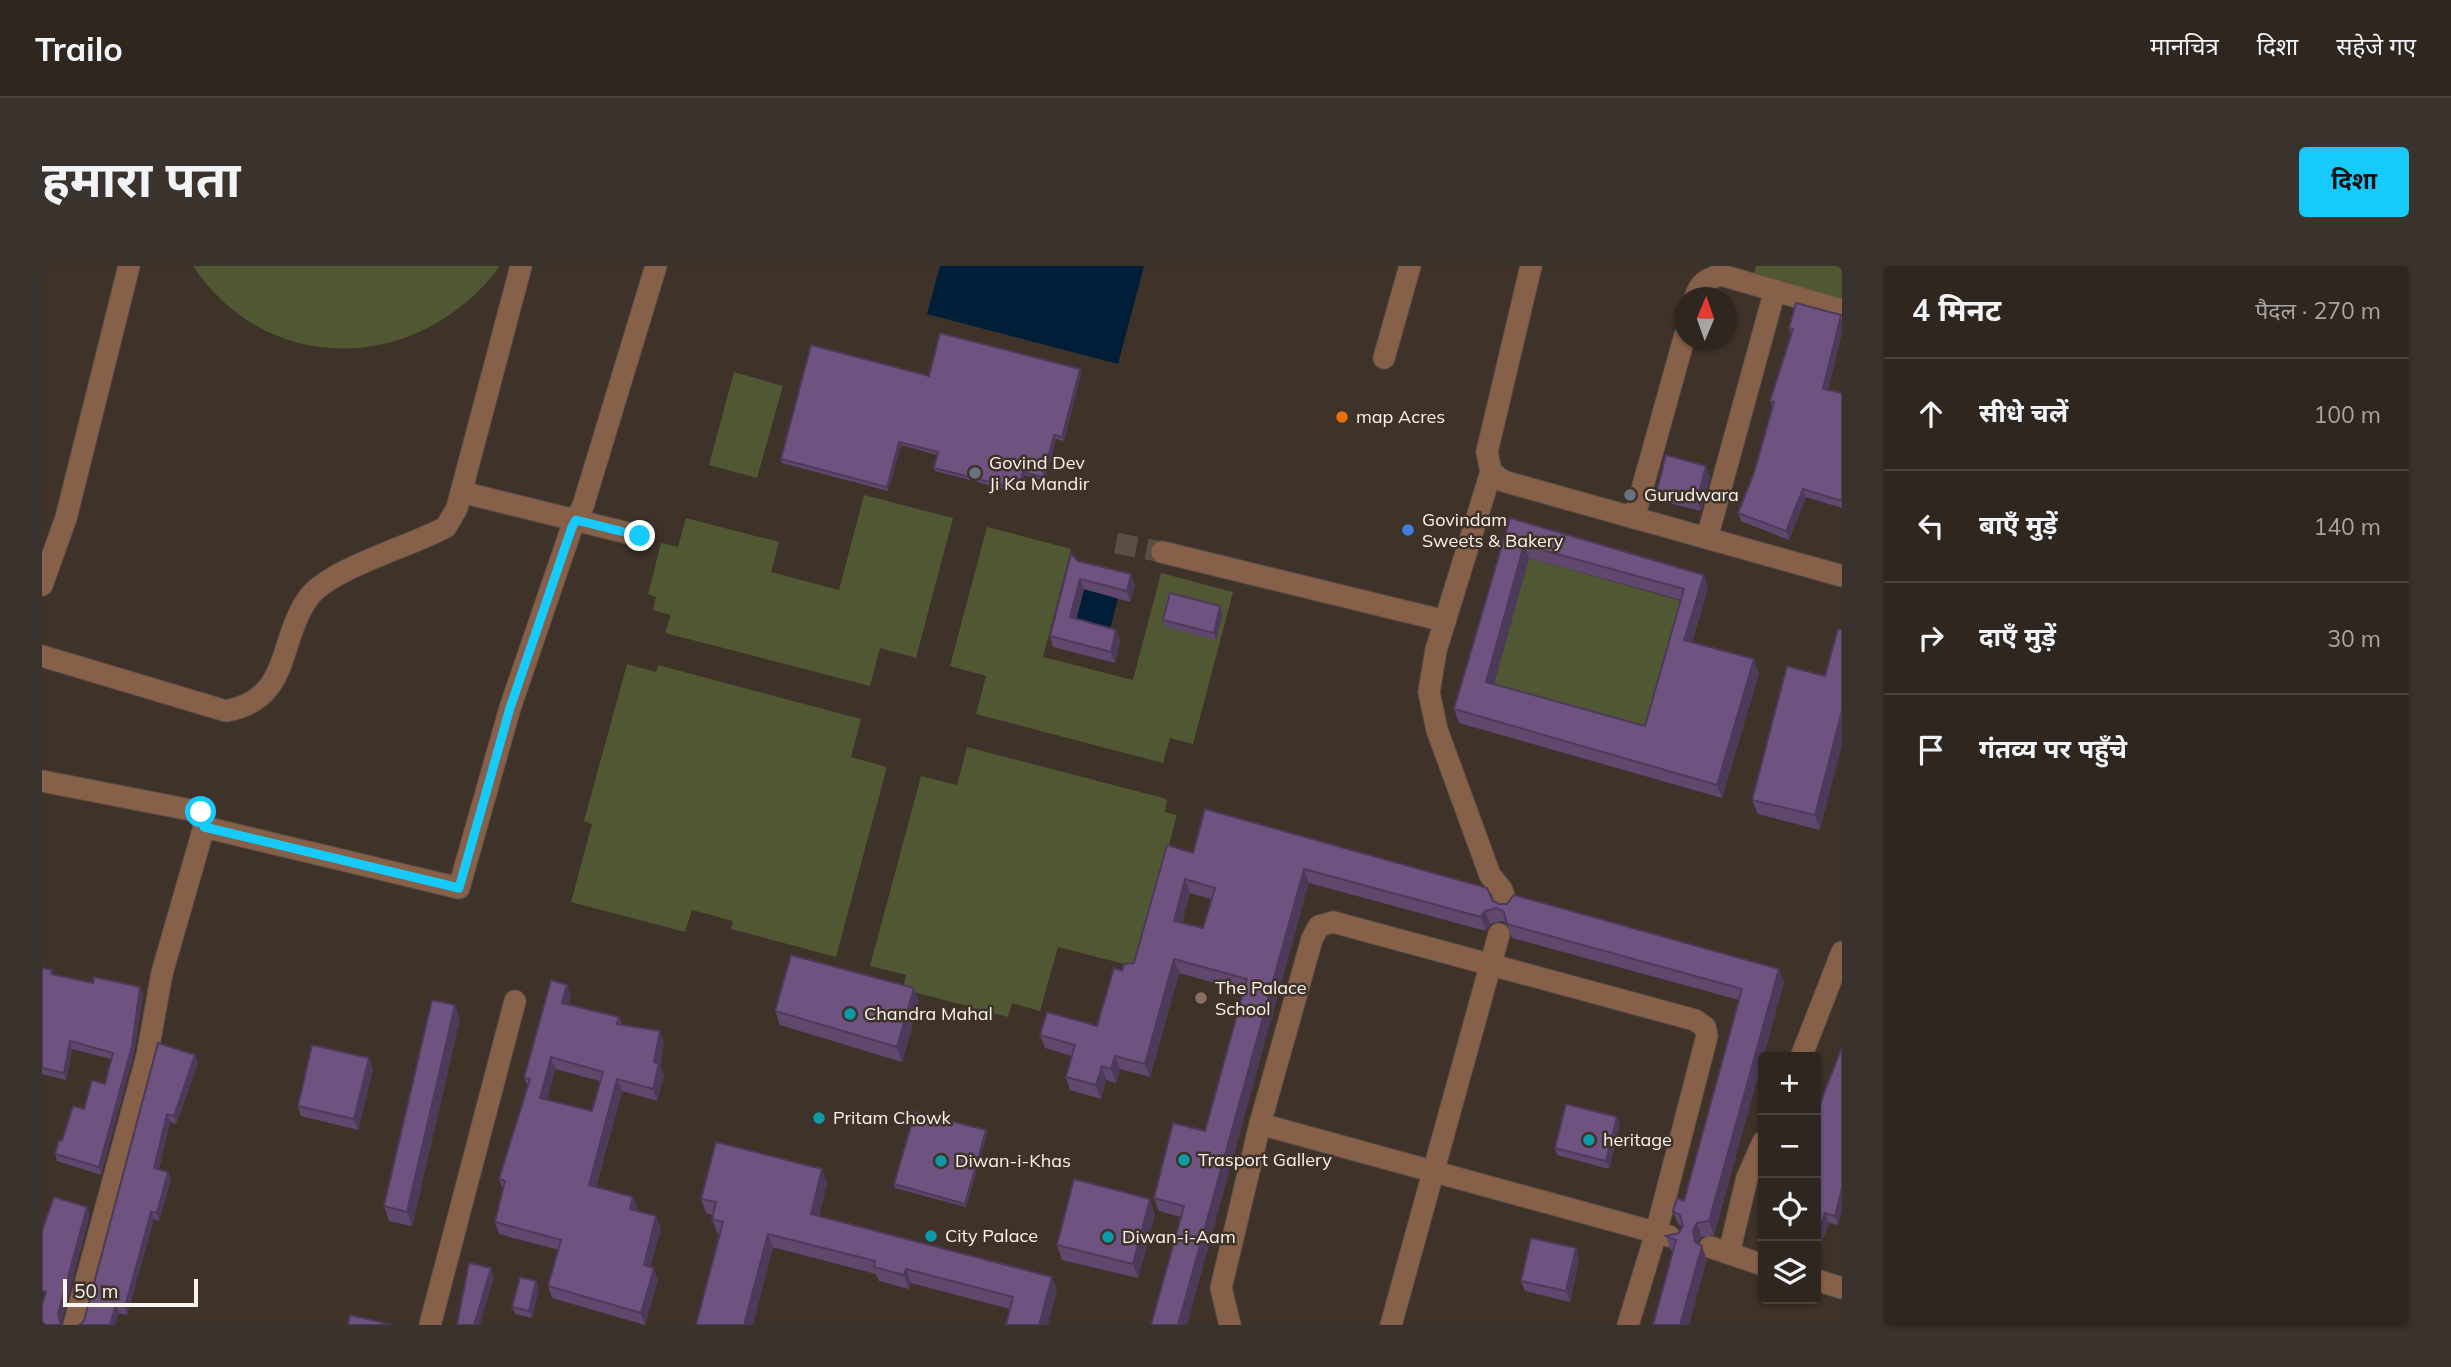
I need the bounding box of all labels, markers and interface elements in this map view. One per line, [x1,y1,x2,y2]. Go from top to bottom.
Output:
text: Trailo [35,28,123,69]
text: मानचित्र [2150,31,2219,61]
text: दिशा [2257,31,2298,61]
text: सहेजे गए [2336,31,2416,61]
button: दिशा [2299,147,2409,217]
text: हमारा पता [42,148,240,209]
north arrow [1674,287,1737,350]
text: 4 मिनट [1912,291,2001,329]
text: पैदल · 270 m [2255,296,2381,325]
icon: ahead [1912,395,1950,433]
text: सीधे चलें [1979,396,2068,429]
text: 100 m [2313,400,2381,429]
place label: map Acres [1356,405,1445,428]
marker: map Acres [1334,409,1350,425]
place label: Govind Dev Ji Ka Mandir [989,451,1090,495]
marker: Govind Dev Ji Ka Mandir [967,465,983,481]
place label: Gurudwara [1644,483,1739,506]
marker: Gurudwara [1622,487,1638,503]
icon: left [1912,507,1950,545]
place label: Govindam Sweets & Bakery [1422,508,1564,552]
text: बाएँ मुड़ें [1979,508,2057,541]
text: 140 m [2313,512,2381,541]
route end [624,520,655,551]
marker: Govindam Sweets & Bakery [1400,522,1416,538]
icon: right [1912,619,1950,657]
text: दाएँ मुड़ें [1979,620,2056,653]
text: 30 m [2327,624,2381,653]
icon: arrive [1912,731,1950,769]
text: गंतव्य पर पहुँचे [1979,732,2127,765]
route start [185,796,216,827]
place label: The Palace School [1215,976,1307,1020]
marker: The Palace School [1193,990,1209,1006]
place label: Chandra Mahal [864,1002,993,1025]
marker: Chandra Mahal [842,1006,858,1022]
map controls [1758,1052,1821,1304]
button: + [1758,1052,1821,1115]
place label: Pritam Chowk [833,1106,952,1129]
marker: Pritam Chowk [811,1110,827,1126]
button: − [1758,1115,1821,1178]
place label: heritage [1603,1128,1672,1151]
marker: heritage [1581,1132,1597,1148]
place label: Trasport Gallery [1198,1148,1332,1171]
place label: Diwan-i-Khas [955,1149,1071,1172]
marker: Trasport Gallery [1176,1152,1192,1168]
marker: Diwan-i-Khas [933,1153,949,1169]
button: locate [1758,1178,1821,1241]
place label: City Palace [945,1224,1038,1247]
place label: Diwan-i-Aam [1122,1225,1236,1248]
marker: City Palace [923,1228,939,1244]
marker: Diwan-i-Aam [1100,1229,1116,1245]
button: layers [1758,1241,1821,1304]
scale bar [63,1276,198,1308]
text: 50 m [74,1279,118,1303]

